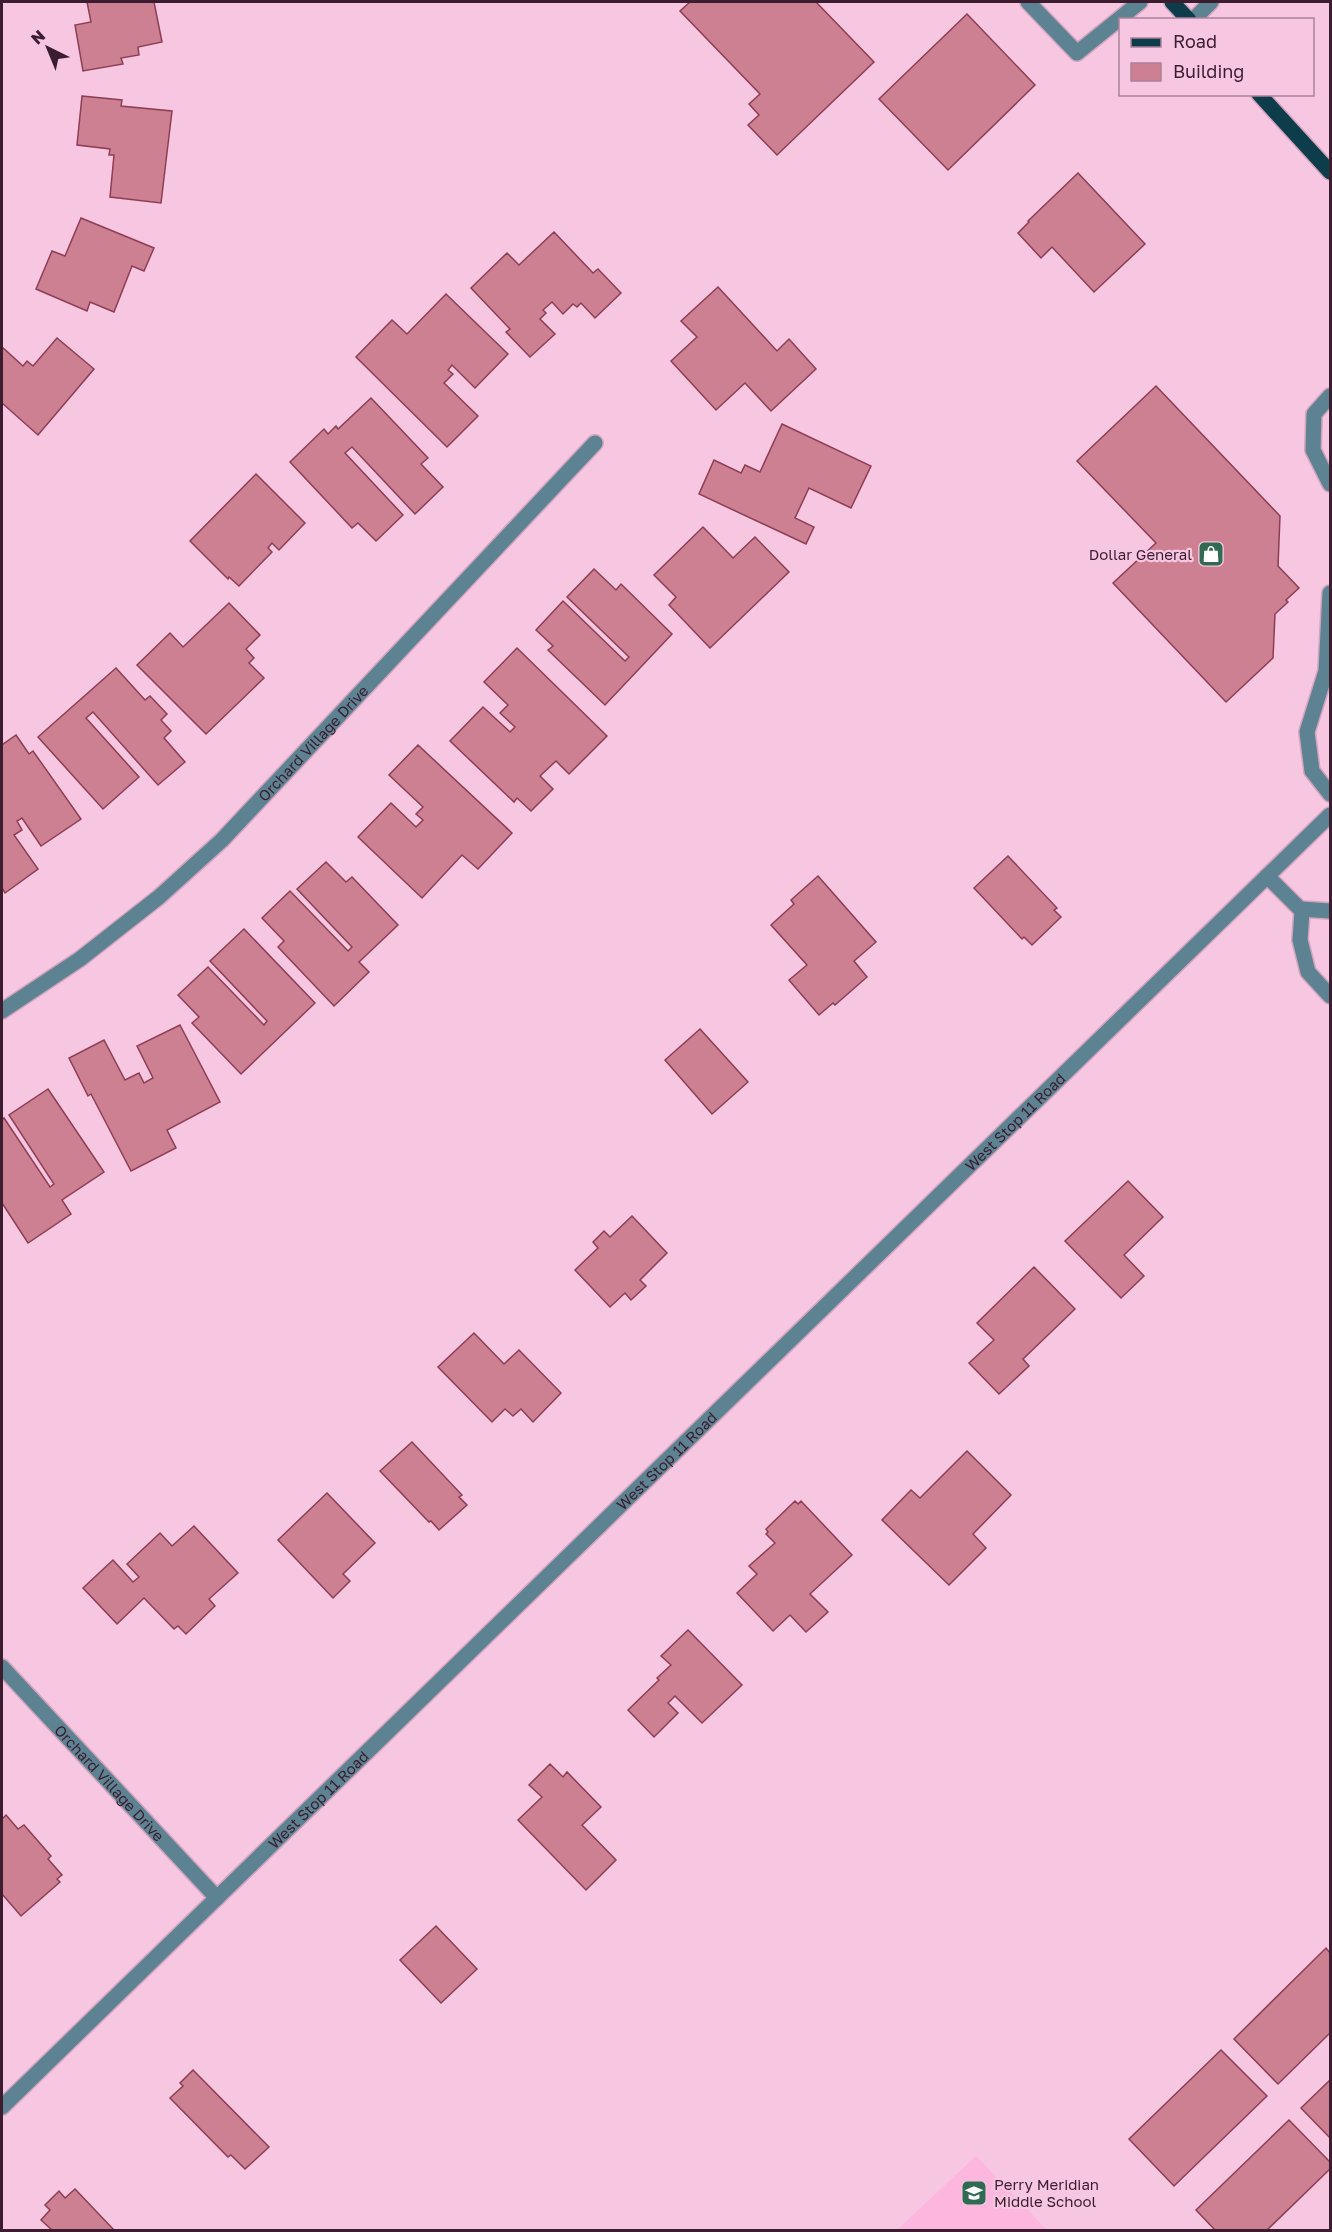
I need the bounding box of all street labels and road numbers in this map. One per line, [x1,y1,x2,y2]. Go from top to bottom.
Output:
street label: Orchard Village Drive [254,681,372,805]
street label: West Stop 11 Road [961,1069,1069,1174]
street label: West Stop 11 Road [613,1408,720,1513]
street label: Orchard Village Drive [51,1721,168,1845]
street label: West Stop 11 Road [264,1747,372,1852]

